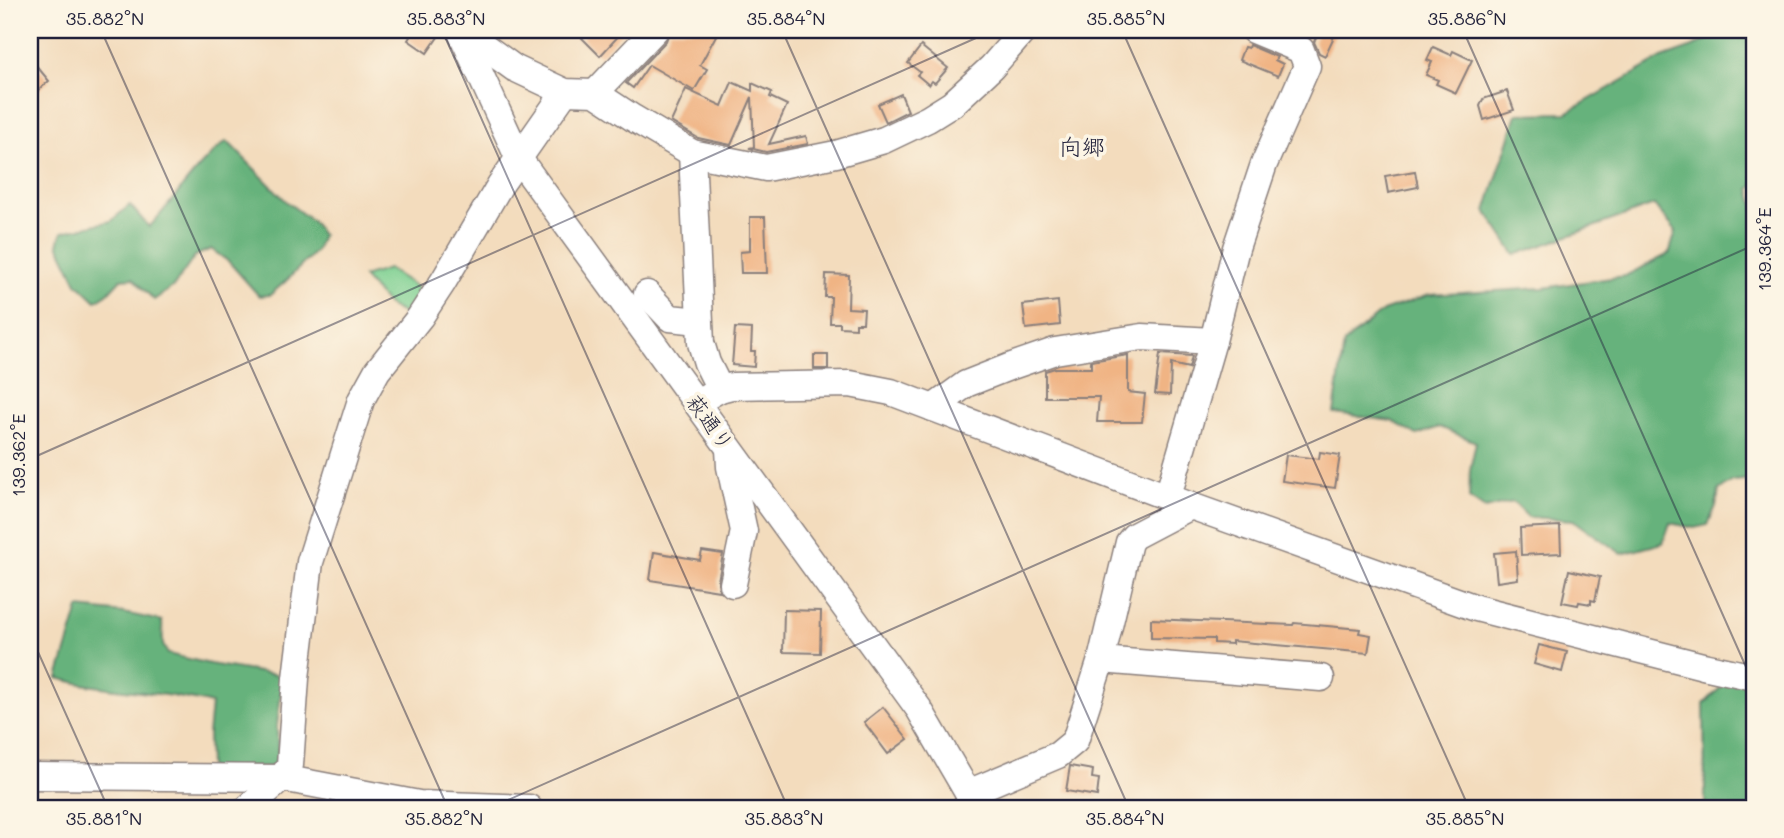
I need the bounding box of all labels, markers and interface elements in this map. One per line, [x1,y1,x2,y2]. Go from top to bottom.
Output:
text: 35.882°N [66,6,144,30]
text: 35.883°N [407,6,485,30]
text: 35.884°N [747,6,825,30]
text: 35.885°N [1087,6,1165,30]
text: 35.886°N [1427,6,1507,30]
district label: 向郷 [1059,131,1105,161]
text: 139.364°E [1752,207,1776,291]
street label: 萩通り [682,389,740,455]
text: 139.362°E [6,413,30,497]
text: 35.881°N [66,806,142,830]
text: 35.882°N [405,806,483,830]
text: 35.883°N [745,806,823,830]
text: 35.884°N [1086,806,1164,830]
text: 35.885°N [1426,806,1504,830]

